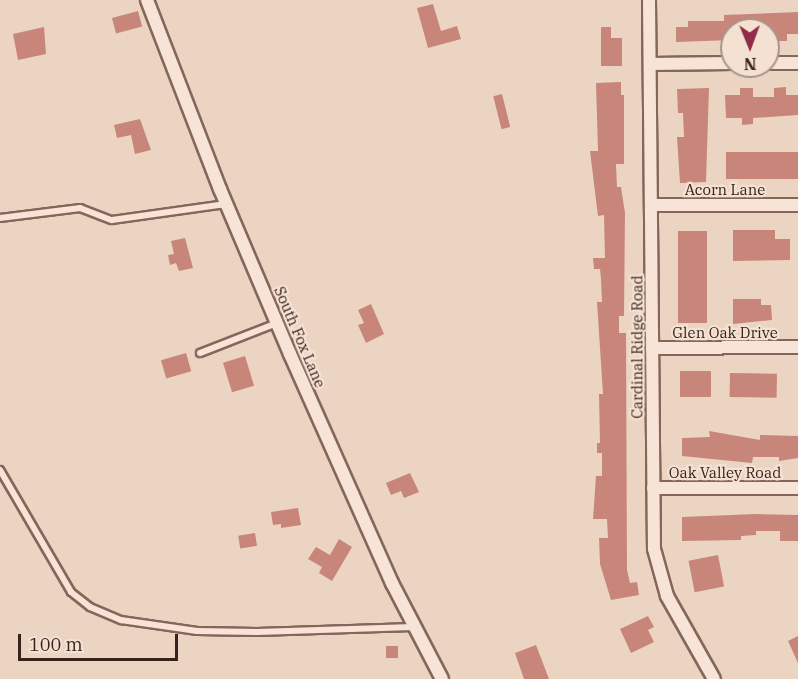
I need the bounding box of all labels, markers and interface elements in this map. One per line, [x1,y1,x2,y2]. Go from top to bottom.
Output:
north arrow [720,18,780,78]
text: N [744,54,757,74]
street label: Acorn Lane [685,181,765,199]
street label: Cardinal Ridge Road [628,275,646,419]
street label: South Fox Lane [271,284,329,390]
street label: Glen Oak Drive [672,324,778,342]
street label: Oak Valley Road [669,464,781,482]
scale bar [21,622,182,660]
text: 100 m [29,633,83,656]

